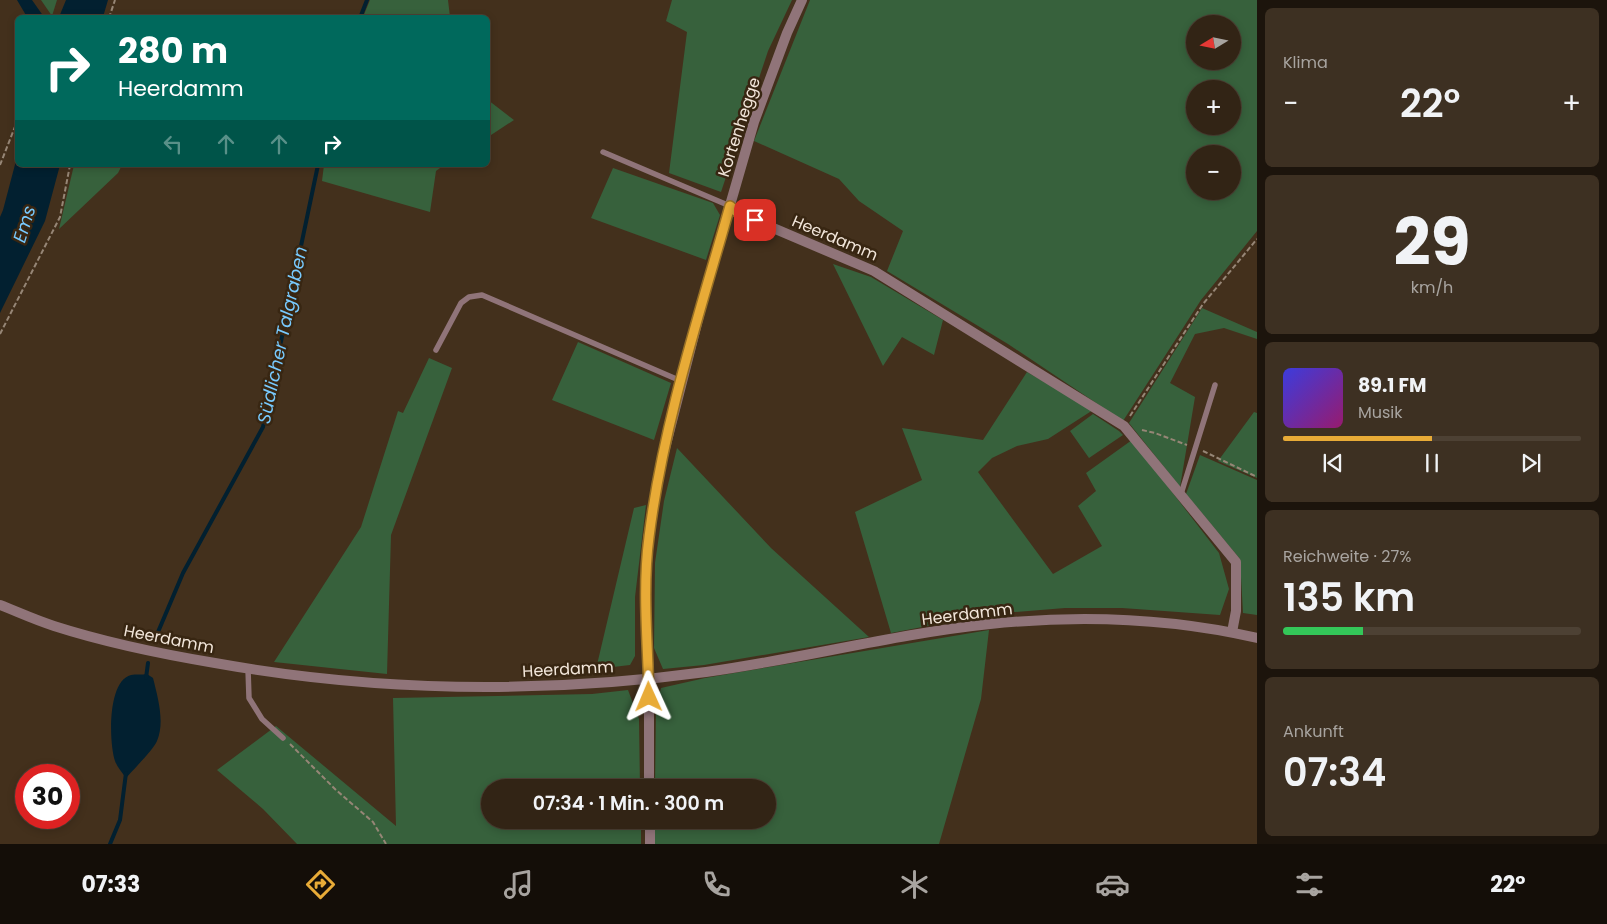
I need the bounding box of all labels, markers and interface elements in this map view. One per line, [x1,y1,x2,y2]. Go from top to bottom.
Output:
north arrow [1186,15,1241,70]
map controls [1186,15,1241,200]
text: 280 m [118,26,228,75]
icon: right [35,35,100,100]
text: Klima [1283,51,1328,74]
text: Heerdamm [118,73,244,104]
street label: Kortenhegge [712,74,766,180]
text: 22° [1400,77,1460,130]
button: + [1186,80,1241,135]
text: − [1283,84,1298,123]
text: + [1562,84,1581,123]
icon: left [159,130,187,158]
icon: ahead [212,130,240,158]
icon: ahead [265,130,293,158]
icon: right [318,130,346,158]
button: − [1186,145,1241,200]
text: 29 [1393,197,1471,288]
pin [734,199,776,241]
water label: Ems [7,203,41,245]
icon: arrive [741,206,769,234]
street label: Heerdamm [788,210,882,266]
water label: Südlicher Talgraben [251,244,313,426]
text: km/h [1411,276,1453,299]
text: 89.1 FM [1358,372,1426,399]
text: Musik [1358,401,1403,424]
icon: previous [1319,449,1347,477]
icon: pause [1418,449,1446,477]
icon: next [1517,449,1545,477]
text: Reichweite · 27% [1283,545,1411,568]
text: 135 km [1283,571,1415,624]
street label: Heerdamm [920,597,1014,631]
street label: Heerdamm [122,619,216,659]
street label: Heerdamm [522,655,614,683]
position arrow [622,670,674,722]
text: Ankunft [1283,720,1344,743]
text: 07:34 [1283,746,1386,799]
speed limit sign: 30 [15,764,80,829]
text: 07:34 · 1 Min. · 300 m [533,790,724,817]
icon: directions [303,867,338,902]
icon: music [501,867,536,902]
icon: phone [699,867,734,902]
icon: climate [897,867,932,902]
icon: car [1095,867,1130,902]
icon: filters [1292,867,1327,902]
text: 07:33 [81,869,140,900]
text: 22° [1490,869,1526,900]

